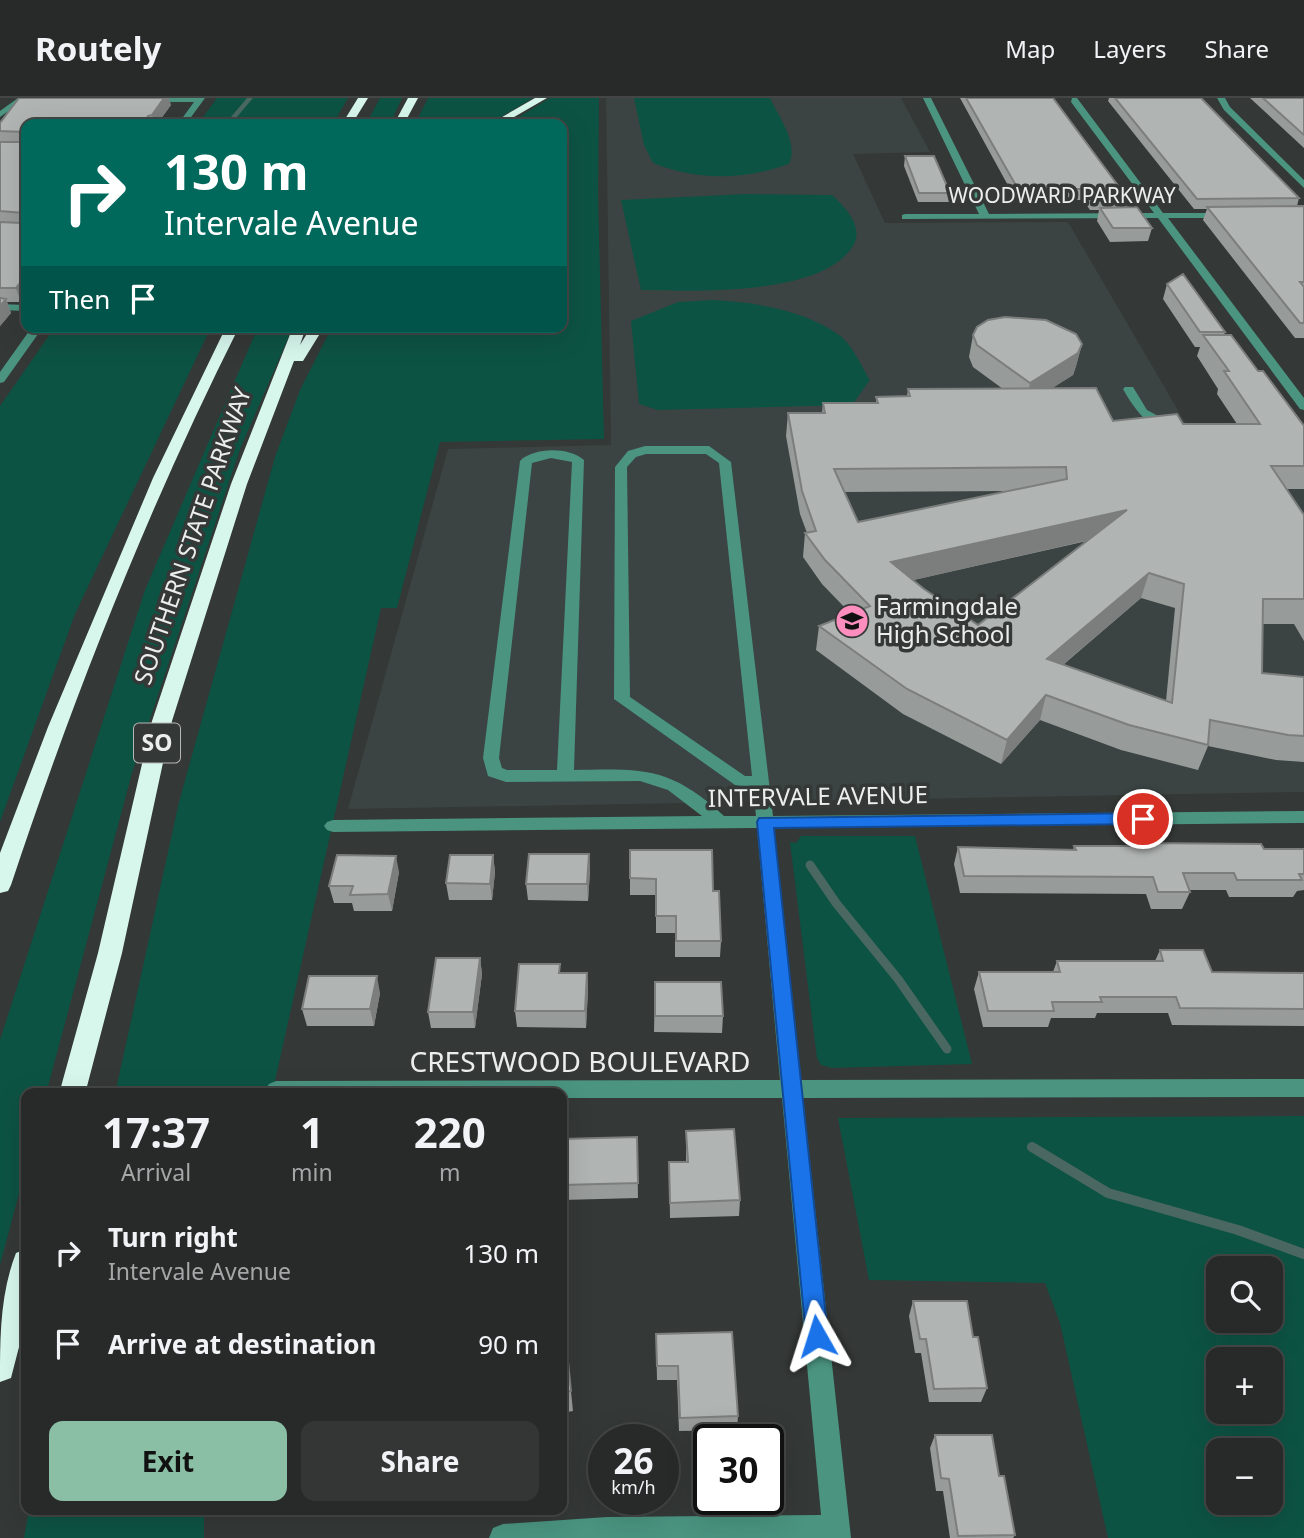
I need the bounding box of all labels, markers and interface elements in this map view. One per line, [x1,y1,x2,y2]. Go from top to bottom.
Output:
text: Routely [35,26,161,71]
text: Map [1005,32,1055,65]
text: Layers [1093,32,1167,65]
text: Share [1205,32,1269,65]
text: 130 m [164,138,309,204]
icon: right [49,147,140,238]
street label: WOODWARD PARKWAY [948,181,1176,209]
text: Intervale Avenue [164,201,419,244]
icon: arrive [124,280,162,318]
text: Then [49,281,110,317]
street label: SOUTHERN STATE PARKWAY [125,382,258,688]
place label: Farmingdale High School [876,589,1018,650]
school or university icon: Farmingdale High School [833,602,871,640]
road number: SO [134,723,180,762]
street label: INTERVALE AVENUE [708,777,928,814]
pin [1113,789,1173,849]
icon: arrive [1124,800,1162,838]
street label: CRESTWOOD BOULEVARD [409,1042,751,1080]
text: 17:37 [102,1103,210,1160]
text: 1 [300,1103,324,1160]
text: 220 [414,1103,486,1160]
text: Arrival [121,1156,191,1188]
text: min [291,1156,333,1188]
text: m [439,1156,461,1188]
text: Turn right [108,1219,238,1255]
icon: right [49,1234,87,1272]
text: 130 m [463,1235,539,1271]
text: Intervale Avenue [108,1255,291,1287]
map controls [1206,1256,1283,1515]
button: search [1206,1256,1283,1333]
position arrow [780,1299,854,1373]
icon: arrive [49,1325,87,1363]
text: Arrive at destination [108,1326,377,1362]
text: 90 m [478,1326,539,1362]
button: + [1206,1347,1283,1424]
button: Exit [49,1421,287,1501]
button: Share [301,1421,539,1501]
speed limit sign: 30 [693,1424,784,1515]
text: 26 [613,1437,654,1484]
button: − [1206,1438,1283,1515]
text: km/h [611,1475,656,1499]

